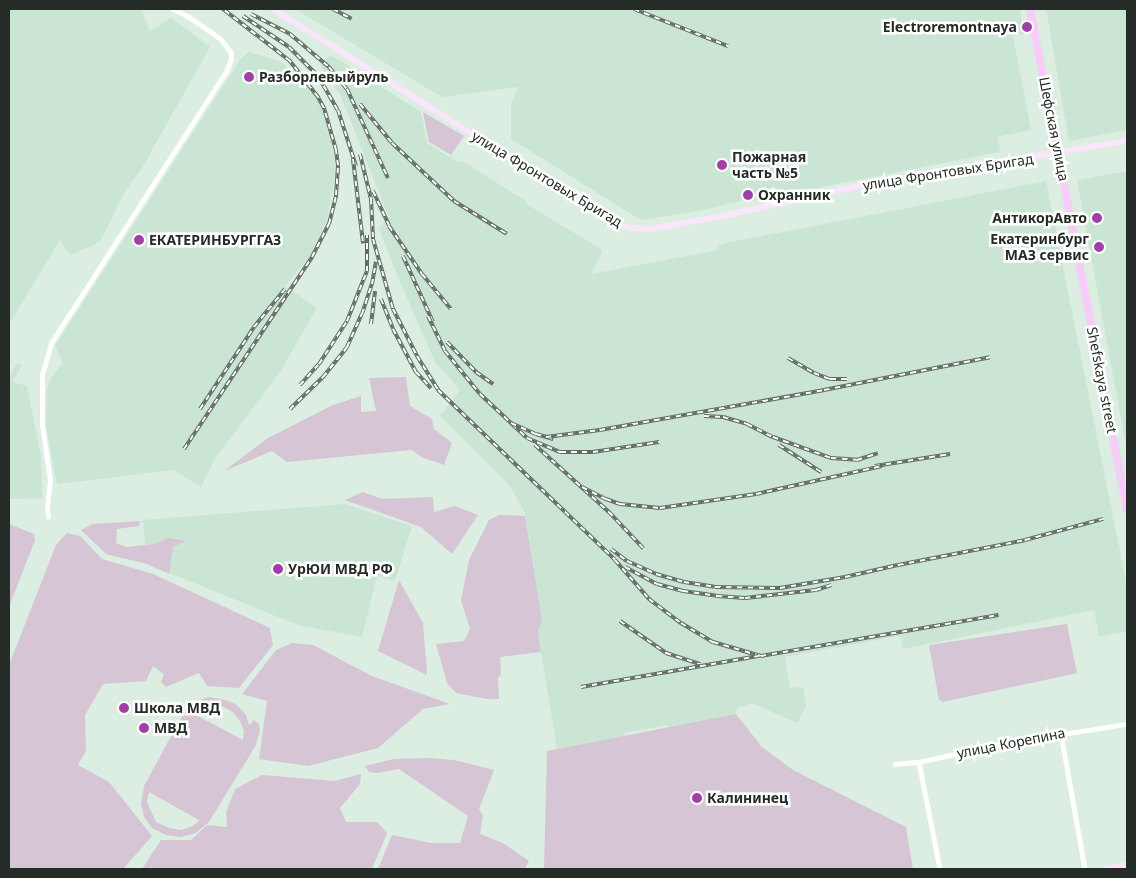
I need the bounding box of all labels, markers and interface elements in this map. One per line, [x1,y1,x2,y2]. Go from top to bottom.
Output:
place label: Electroremontnaya [883,19,1017,35]
marker: Electroremontnaya [1021,21,1033,33]
place label: Разборлевыйруль [259,69,389,85]
marker: Разборлевыйруль [243,71,255,83]
street label: Шефская улица [1036,75,1072,183]
street label: улица Фронтовых Бригад [469,127,625,231]
place label: Пожарная часть №5 [732,149,806,182]
street label: улица Фронтовых Бригад [862,150,1034,194]
marker: Пожарная часть №5 [716,159,728,171]
place label: Охранник [758,187,830,203]
marker: Охранник [742,189,754,201]
place label: АнтикорАвто [992,210,1087,226]
marker: АнтикорАвто [1091,212,1103,224]
place label: Екатеринбург МАЗ сервис [990,231,1089,264]
place label: ЕКАТЕРИНБУРГГАЗ [149,232,281,248]
marker: ЕКАТЕРИНБУРГГАЗ [133,234,145,246]
marker: Екатеринбург МАЗ сервис [1093,241,1105,253]
street label: Shefskaya street [1083,325,1121,435]
place label: УрЮИ МВД РФ [288,561,393,577]
marker: УрЮИ МВД РФ [272,563,284,575]
place label: Школа МВД [134,700,220,716]
marker: Школа МВД [118,702,130,714]
place label: МВД [154,720,187,736]
marker: МВД [138,722,150,734]
street label: улица Корепина [955,724,1067,762]
place label: Калининец [707,790,788,806]
marker: Калининец [691,792,703,804]

